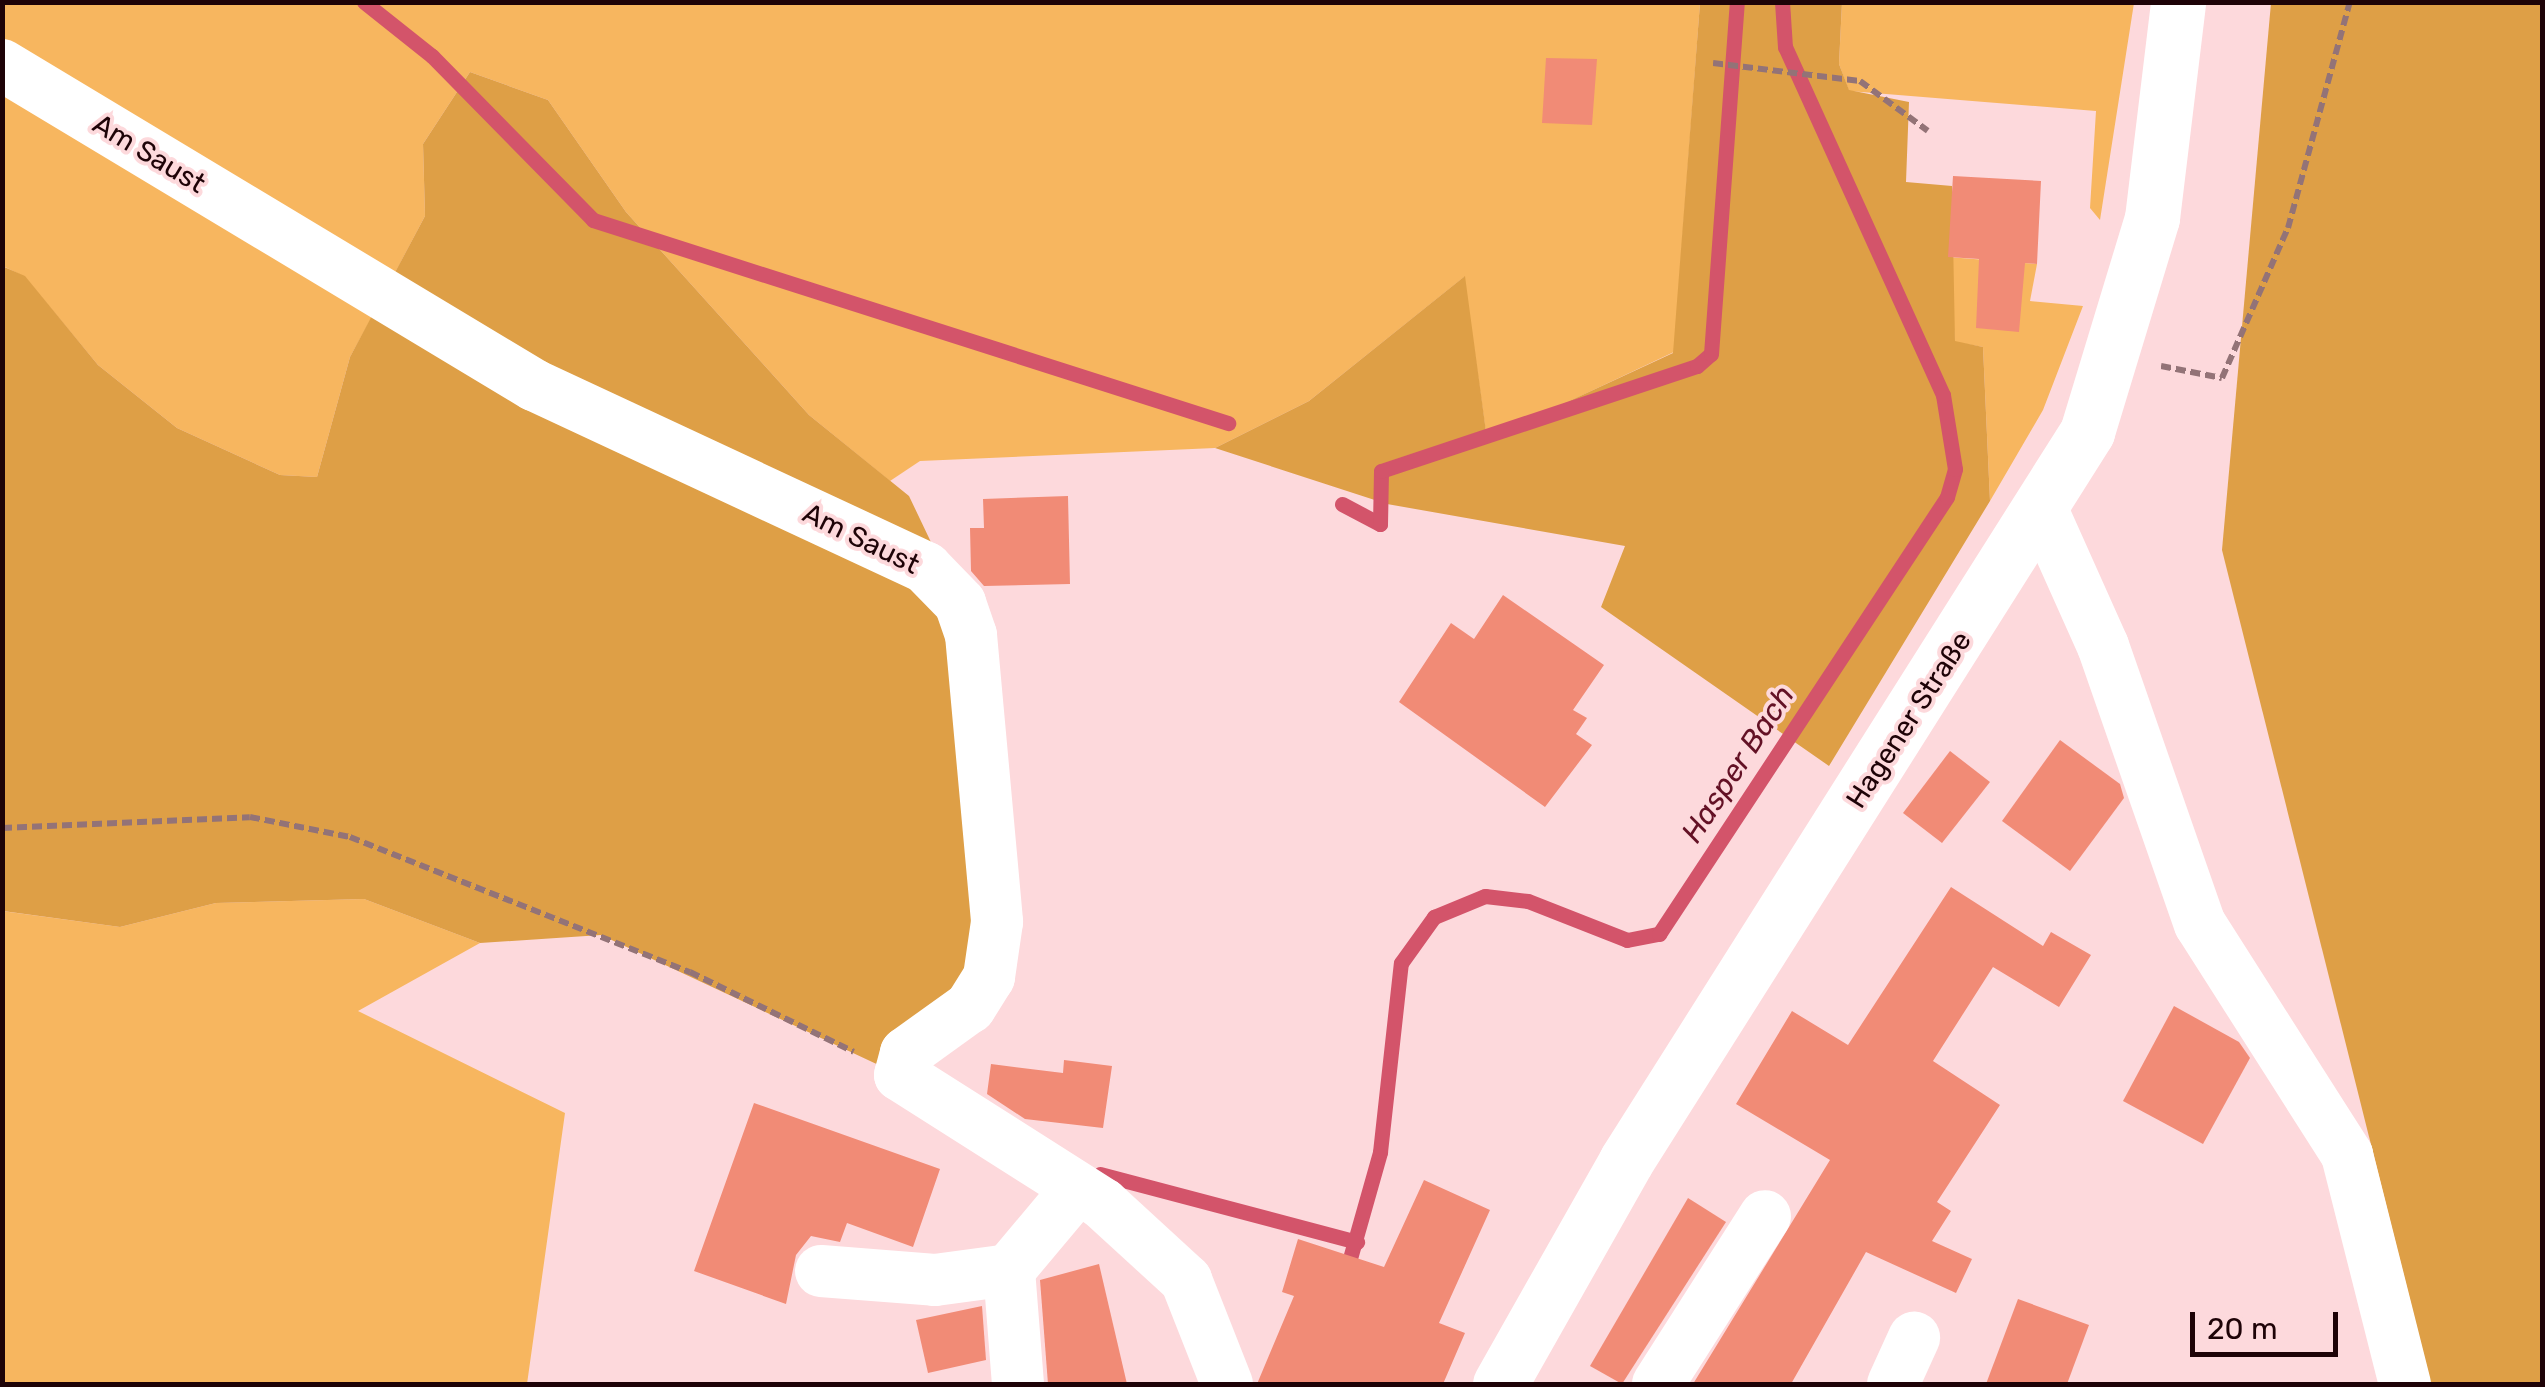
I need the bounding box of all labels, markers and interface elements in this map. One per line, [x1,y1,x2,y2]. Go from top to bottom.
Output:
street label: Am Saust [87,107,211,201]
street label: Am Saust [797,496,925,582]
street label: Hagener Straße [1839,625,1979,815]
water label: Hasper Bach [1674,679,1802,849]
scale bar [2195,1292,2342,1354]
text: 20 m [2207,1311,2278,1347]

